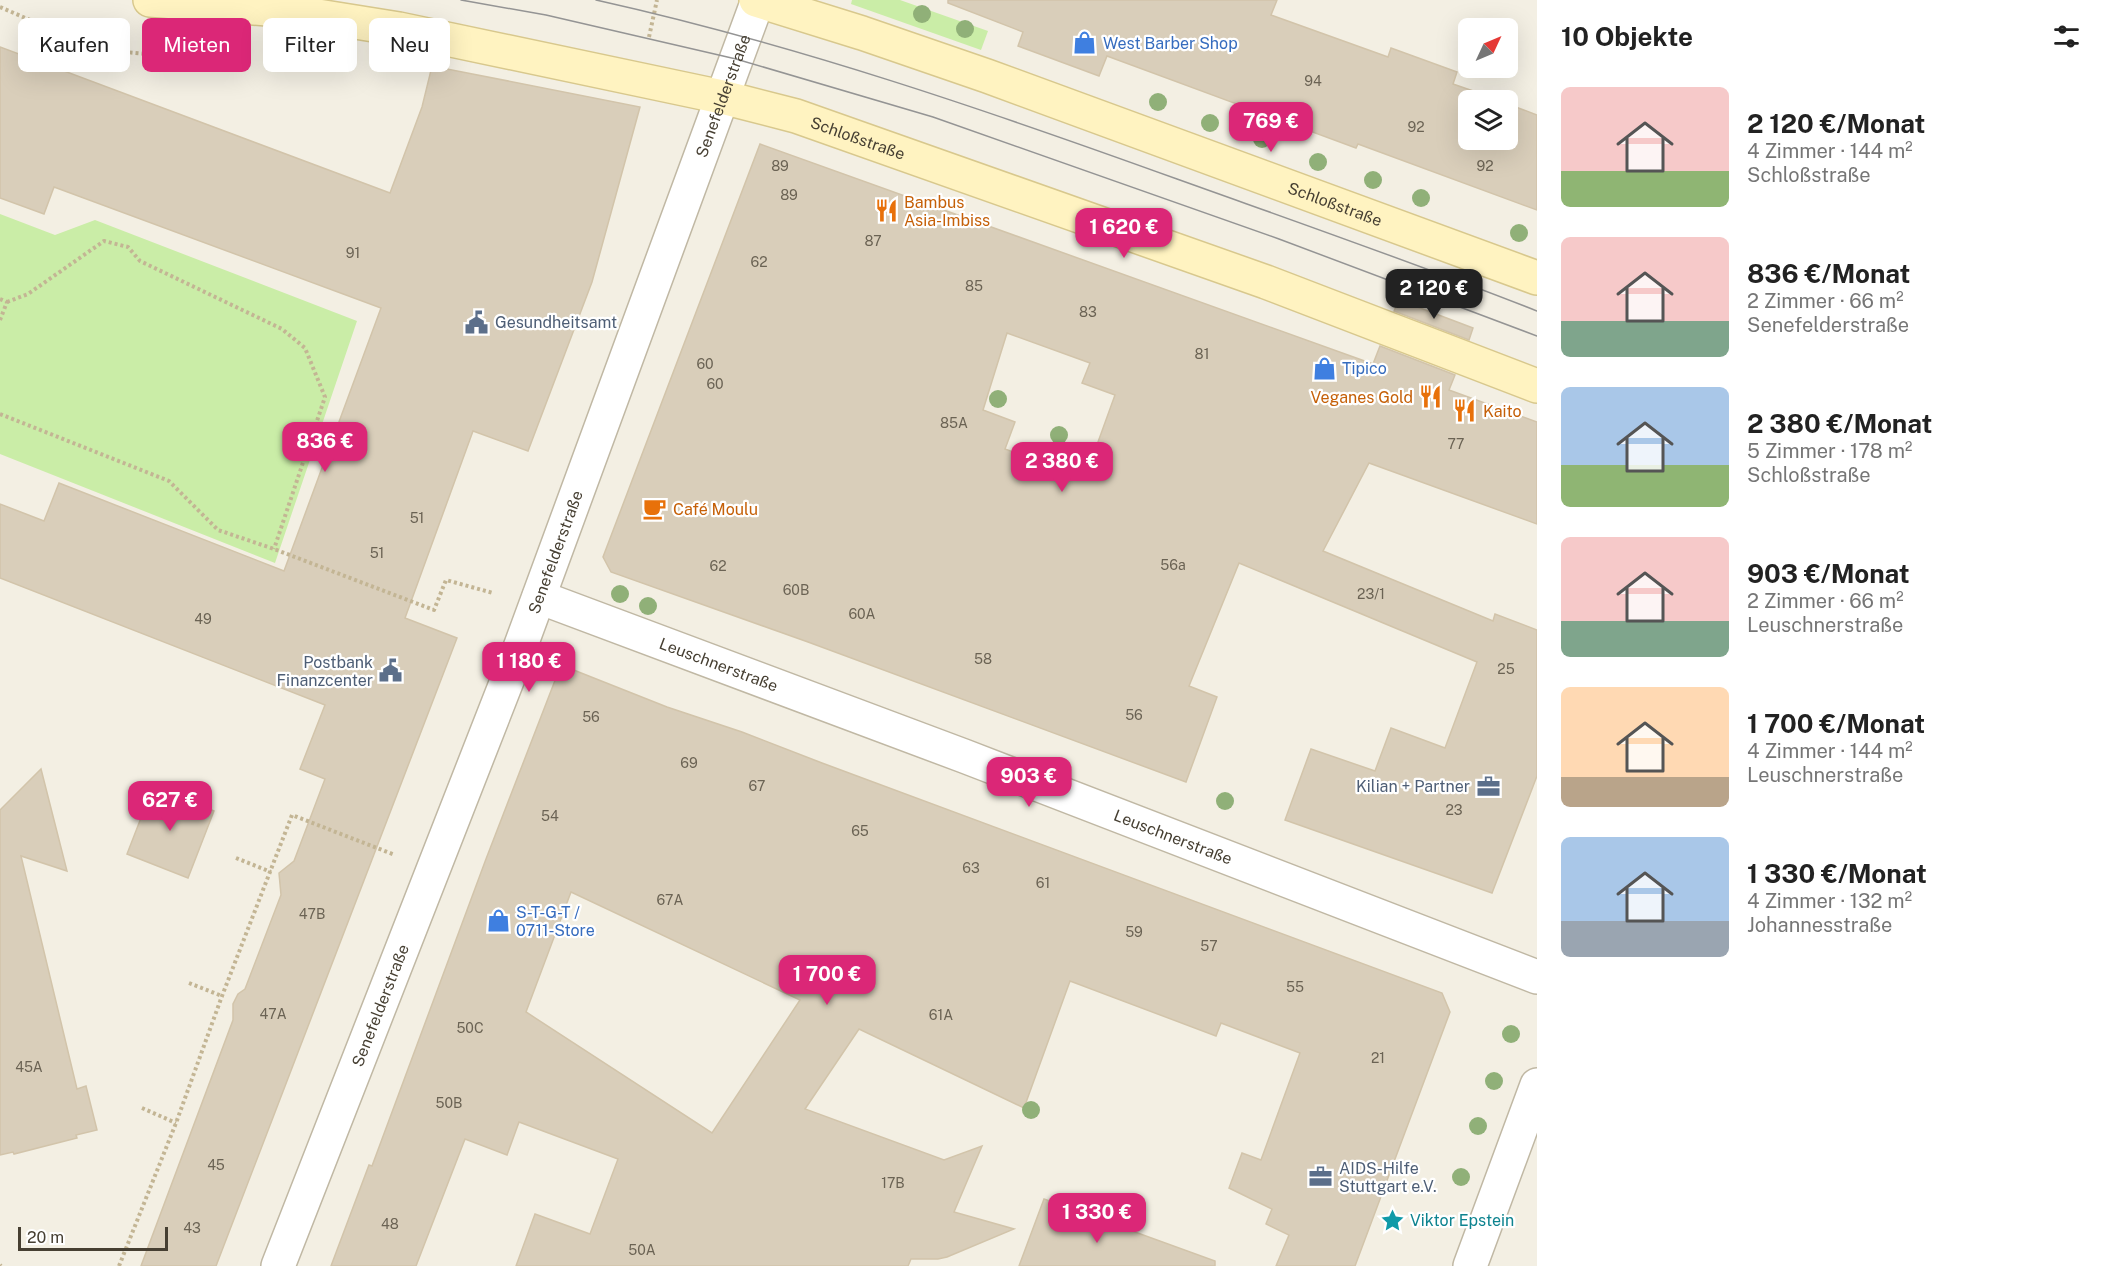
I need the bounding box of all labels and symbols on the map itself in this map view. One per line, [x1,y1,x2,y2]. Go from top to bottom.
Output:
north arrow [1458,18,1518,78]
shop icon: West Barber Shop [1072,30,1098,56]
street label: Senefelderstraße [691,32,754,160]
place label: West Barber Shop [1103,34,1238,53]
house number: 94 [1304,73,1322,89]
pin: 769 € [1229,102,1313,153]
street label: Schloßstraße [808,112,908,163]
house number: 92 [1407,119,1425,135]
house number: 89 [771,158,789,174]
house number: 92 [1476,158,1494,174]
street label: Schloßstraße [1285,178,1385,230]
house number: 89 [780,187,798,203]
place label: Bambus Asia-Imbiss [904,193,990,230]
restaurant icon: Bambus Asia-Imbiss [873,198,899,224]
pin: 1 620 € [1069,208,1179,259]
house number: 87 [864,233,882,249]
house number: 91 [346,245,360,261]
house number: 62 [750,254,768,270]
pin: 2 120 € [1379,269,1489,320]
house number: 85 [965,278,983,294]
house number: 83 [1079,304,1097,320]
public building icon: Gesundheitsamt [464,309,490,335]
place label: Gesundheitsamt [495,313,617,332]
house number: 81 [1195,346,1209,362]
shop icon: Tipico [1311,355,1337,381]
house number: 60 [696,356,714,372]
place label: Tipico [1342,359,1387,378]
house number: 60 [706,376,724,392]
restaurant icon: Veganes Gold [1418,384,1444,410]
place label: Veganes Gold [1310,388,1413,407]
restaurant icon: Kaito [1452,398,1478,424]
place label: Kaito [1483,402,1522,421]
house number: 85A [940,415,968,431]
pin: 836 € [283,422,367,473]
house number: 77 [1448,436,1465,452]
pin: 2 380 € [1007,442,1117,493]
street label: Senefelderstraße [524,488,587,616]
cafe icon: Café Moulu [642,496,668,522]
place label: Café Moulu [673,500,758,519]
house number: 51 [410,510,424,526]
house number: 51 [370,545,384,561]
house number: 56a [1160,557,1186,573]
house number: 62 [709,558,727,574]
house number: 60B [783,582,809,598]
house number: 23/1 [1357,586,1385,602]
house number: 60A [848,606,876,622]
house number: 49 [194,611,212,627]
street label: Leuschnerstraße [657,633,781,695]
pin: 1 180 € [474,642,584,693]
house number: 58 [974,651,992,667]
place label: Postbank Finanzcenter [277,653,373,690]
public building icon: Postbank Finanzcenter [378,658,404,684]
house number: 25 [1497,661,1515,677]
house number: 56 [1125,707,1143,723]
house number: 56 [582,709,600,725]
house number: 69 [680,755,698,771]
pin: 903 € [987,757,1071,808]
office icon: Kilian + Partner [1475,773,1501,799]
place label: Kilian + Partner [1356,777,1470,796]
house number: 67 [749,778,765,794]
pin: 627 € [128,781,212,832]
house number: 23 [1445,802,1463,818]
street label: Leuschnerstraße [1111,805,1235,868]
house number: 54 [541,808,559,824]
house number: 65 [851,823,869,839]
house number: 63 [962,860,980,876]
house number: 61 [1036,875,1050,891]
house number: 67A [657,892,683,908]
place label: S-T-G-T / 0711-Store [516,903,595,940]
house number: 47B [299,906,325,922]
shop icon: S-T-G-T / 0711-Store [485,908,511,934]
house number: 59 [1125,924,1143,940]
house number: 57 [1200,938,1218,954]
street label: Senefelderstraße [348,941,413,1069]
pin: 1 700 € [772,955,882,1006]
house number: 55 [1286,979,1304,995]
house number: 47A [259,1006,287,1022]
house number: 61A [929,1007,953,1023]
house number: 50C [456,1020,484,1036]
house number: 21 [1371,1050,1385,1066]
house number: 45A [15,1059,43,1075]
house number: 50B [436,1095,462,1111]
house number: 45 [207,1157,225,1173]
place label: AIDS-Hilfe Stuttgart e.V. [1339,1159,1437,1196]
office icon: AIDS-Hilfe Stuttgart e.V. [1308,1164,1334,1190]
house number: 17B [881,1175,905,1191]
pin: 1 330 € [1042,1193,1152,1244]
place icon: Viktor Epstein [1379,1207,1405,1233]
place label: Viktor Epstein [1410,1211,1514,1230]
house number: 48 [381,1216,399,1232]
house number: 43 [183,1220,201,1236]
scale bar [18,1224,168,1252]
house number: 50A [628,1242,656,1258]

